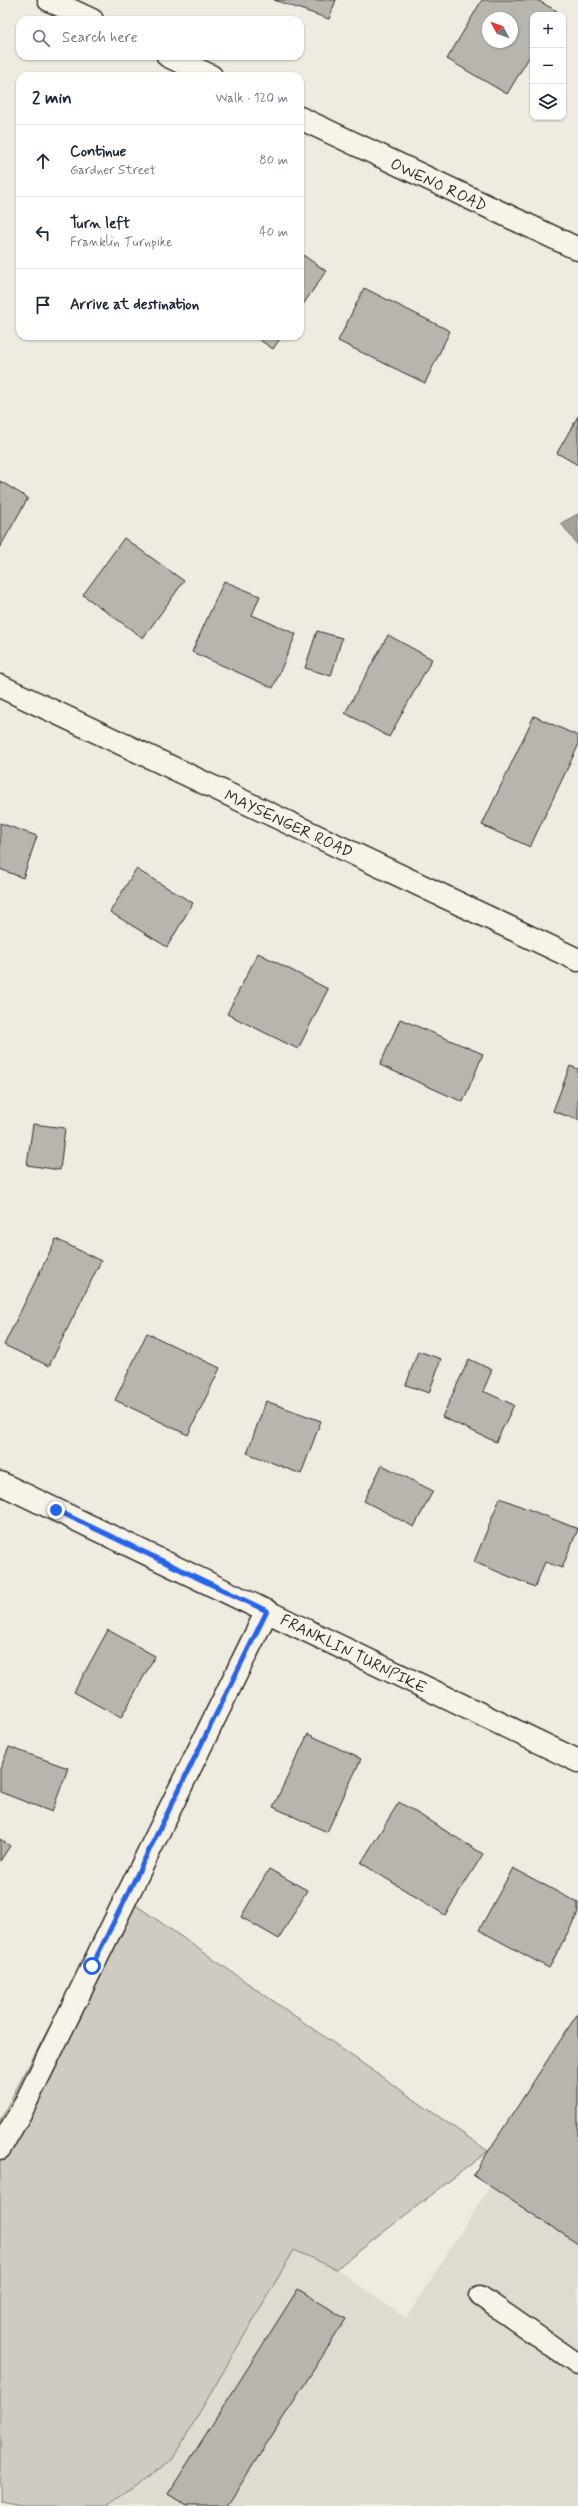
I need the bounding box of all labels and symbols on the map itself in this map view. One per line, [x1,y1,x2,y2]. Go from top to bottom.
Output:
north arrow [482,12,518,48]
street label: OWENO ROAD [387,154,490,217]
street label: MAYSENGER ROAD [221,785,356,863]
route end [47,1501,65,1519]
street label: FRANKLIN TURNPIKE [277,1610,430,1699]
route start [83,1957,101,1975]

